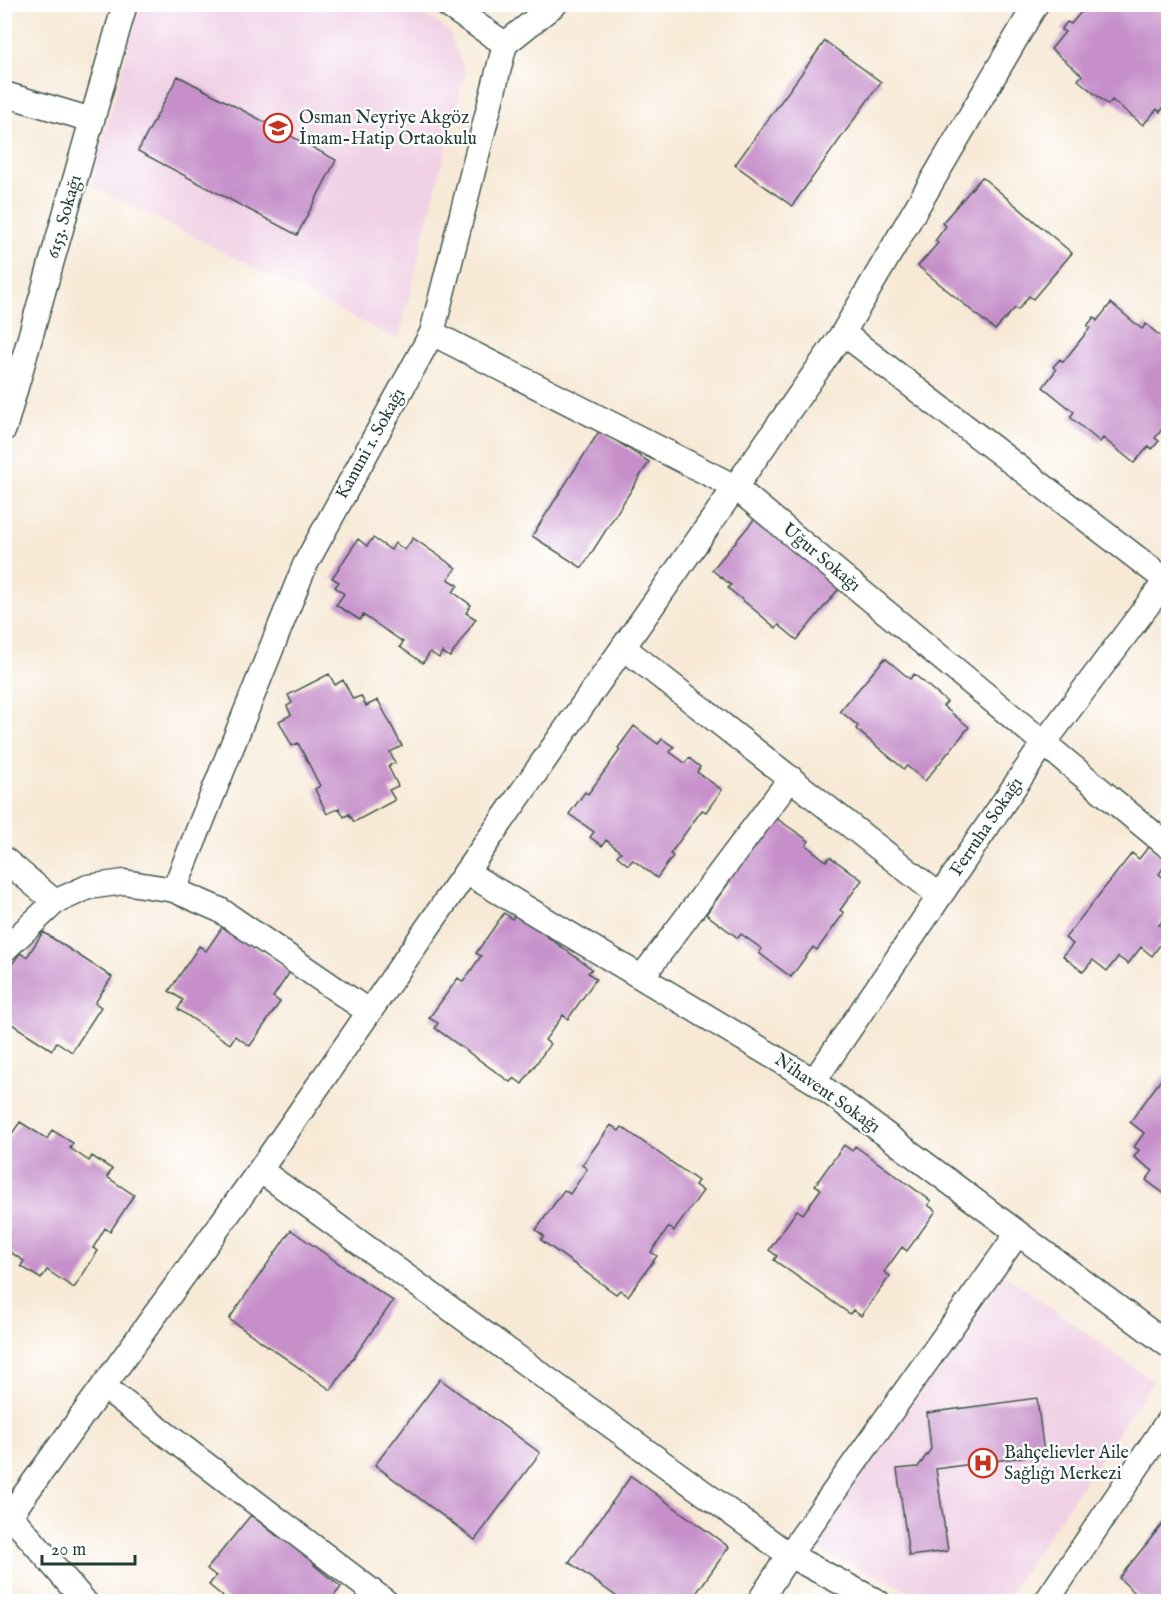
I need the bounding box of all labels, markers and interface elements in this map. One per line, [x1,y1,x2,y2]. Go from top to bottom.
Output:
place label: Osman Neyriye Akgöz İmam-Hatip Ortaokulu [299,107,477,151]
school or university icon: Osman Neyriye Akgöz İmam-Hatip Ortaokulu [262,112,294,144]
street label: 6153. Sokağı [42,172,88,262]
street label: Kanuni 1. Sokağı [331,384,411,503]
street label: Uğur Sokağı [777,518,865,598]
street label: Ferruha Sokağı [946,773,1029,881]
street label: Nihavent Sokağı [770,1049,885,1139]
place label: Bahçelievler Aile Sağlığı Merkezi [1004,1442,1129,1486]
hospital icon: Bahçelievler Aile Sağlığı Merkezi [967,1447,999,1479]
scale bar [42,1528,135,1566]
text: 20 m [51,1539,86,1562]

